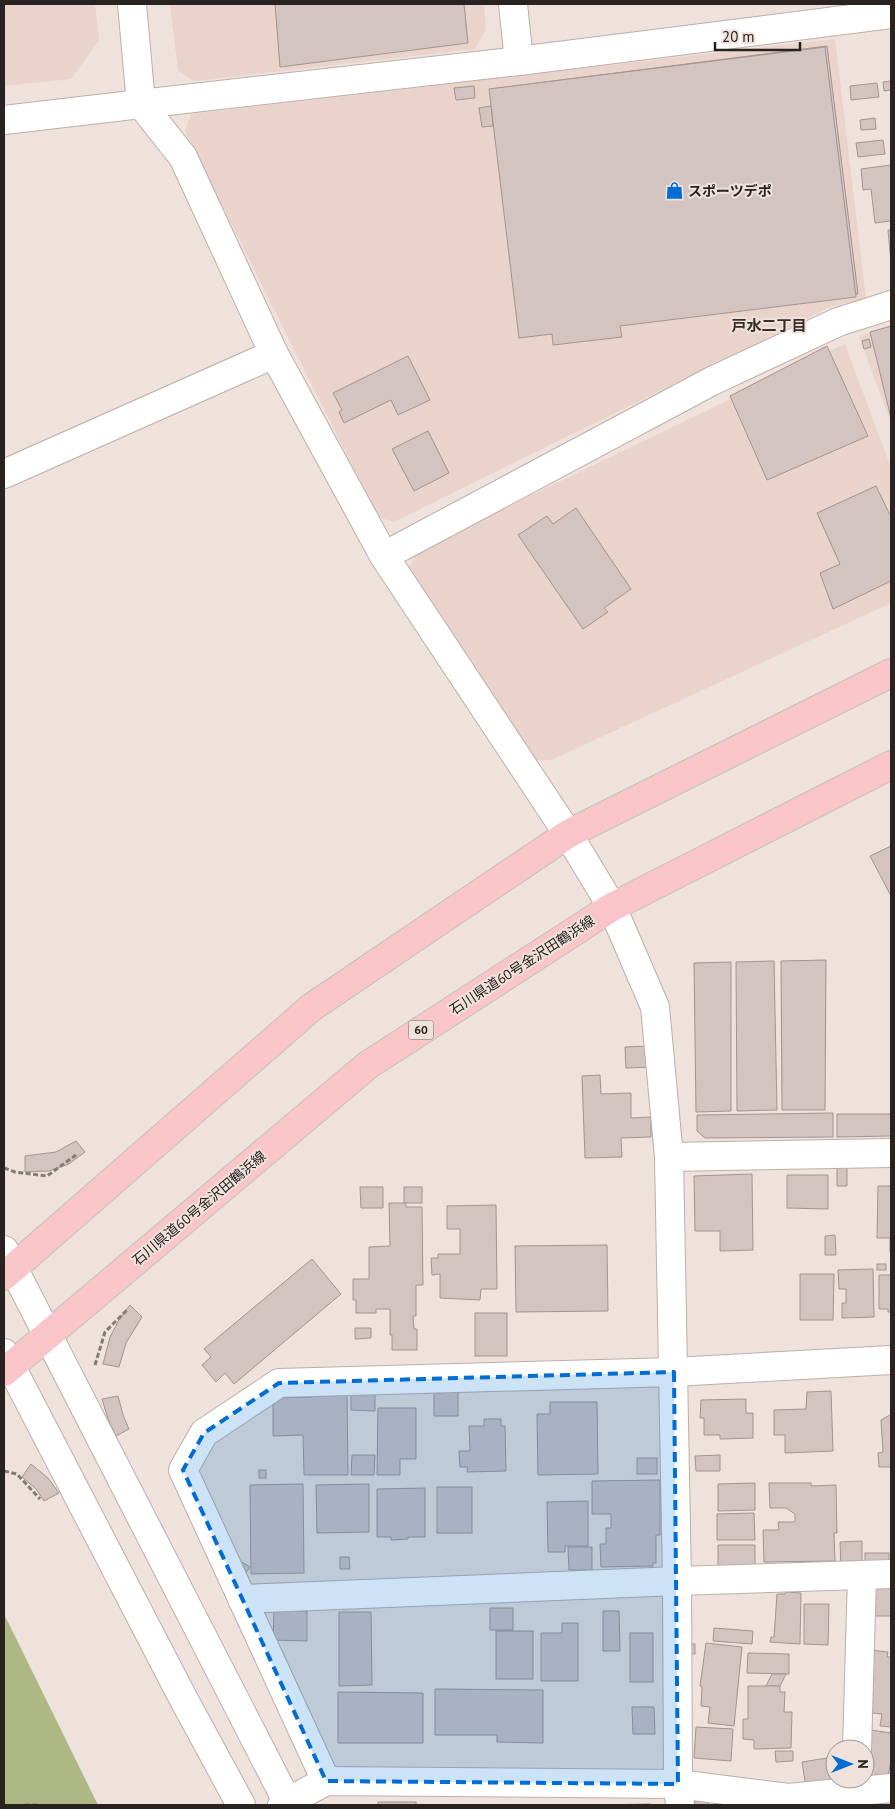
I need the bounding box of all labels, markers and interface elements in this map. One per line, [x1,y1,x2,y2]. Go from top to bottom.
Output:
scale bar [715,20,800,52]
text: 20 m [722,27,755,46]
shop icon: スポーツデポ [664,181,684,201]
place label: スポーツデポ [688,182,772,200]
district label: 戸水二丁目 [731,316,807,335]
street label: 石川県道60号金沢田鶴浜線 [446,911,598,1019]
road number: 60 [408,1020,434,1040]
street label: 石川県道60号金沢田鶴浜線 [128,1147,270,1269]
north arrow [825,1739,875,1789]
text: N [854,1759,872,1769]

